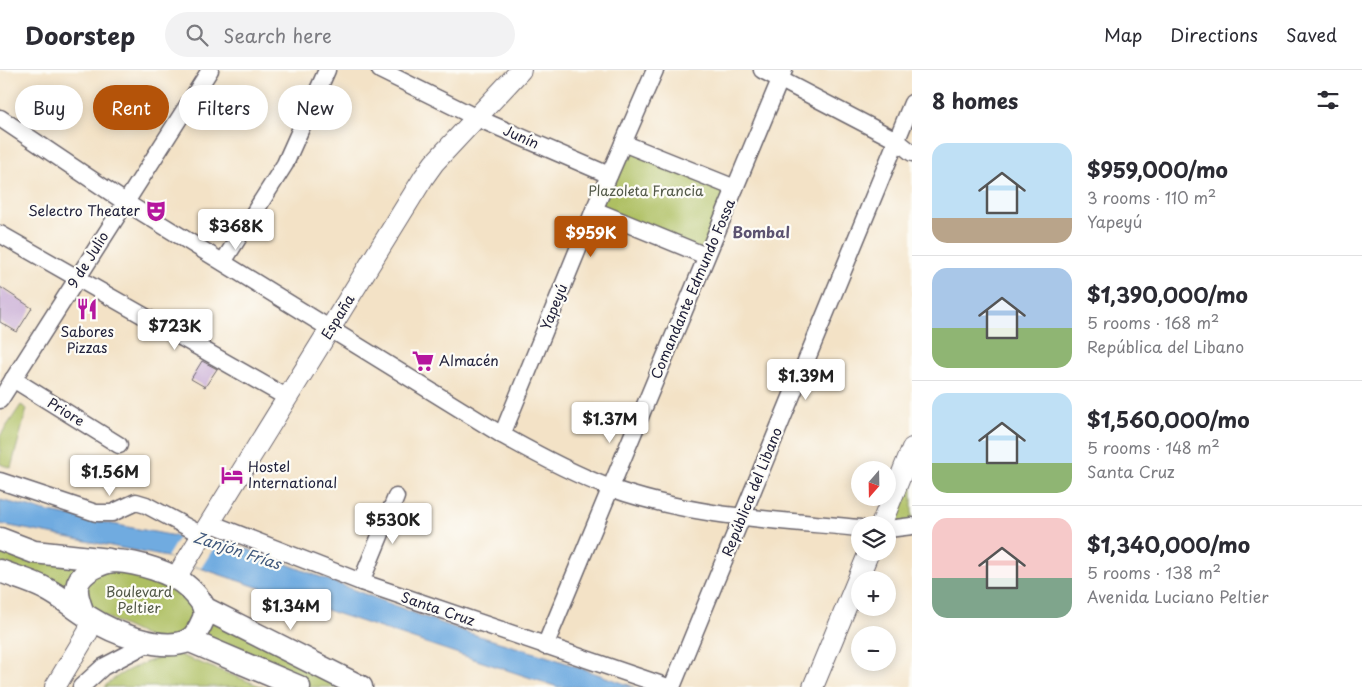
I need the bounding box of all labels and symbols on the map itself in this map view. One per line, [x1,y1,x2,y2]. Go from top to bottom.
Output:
street label: Junín [500,119,542,154]
park label: Plazoleta Francia [588,180,704,201]
street label: Comandante Edmundo Fossa [645,195,740,382]
theatre icon: Selectro Theater [143,198,169,224]
place label: Selectro Theater [28,200,140,221]
pin: $368K [201,208,271,251]
pin: $959K [556,216,626,258]
district label: Bombal [732,220,790,243]
street label: 9 de Julio [62,227,113,292]
street label: Yapeyú [535,280,572,333]
street label: España [316,290,359,343]
restaurant icon: Sabores Pizzas [74,296,100,322]
pin: $723K [140,308,210,351]
place label: Sabores Pizzas [60,321,114,358]
supermarket icon: Almacén [410,348,436,374]
place label: Almacén [439,350,499,371]
pin: $1.39M [765,358,847,401]
street label: Priore [44,392,89,431]
pin: $1.37M [569,402,651,444]
street label: República del Libano [716,424,787,559]
pin: $1.56M [69,454,151,497]
place label: Hostel International [248,456,337,493]
north arrow [851,461,896,506]
hotel icon: Hostel International [219,462,245,488]
pin: $530K [358,502,428,545]
water label: Zanjón Frías [191,525,285,575]
park label: Boulevard Peltier [106,581,173,618]
street label: Santa Cruz [398,586,478,631]
pin: $1.34M [250,588,332,631]

